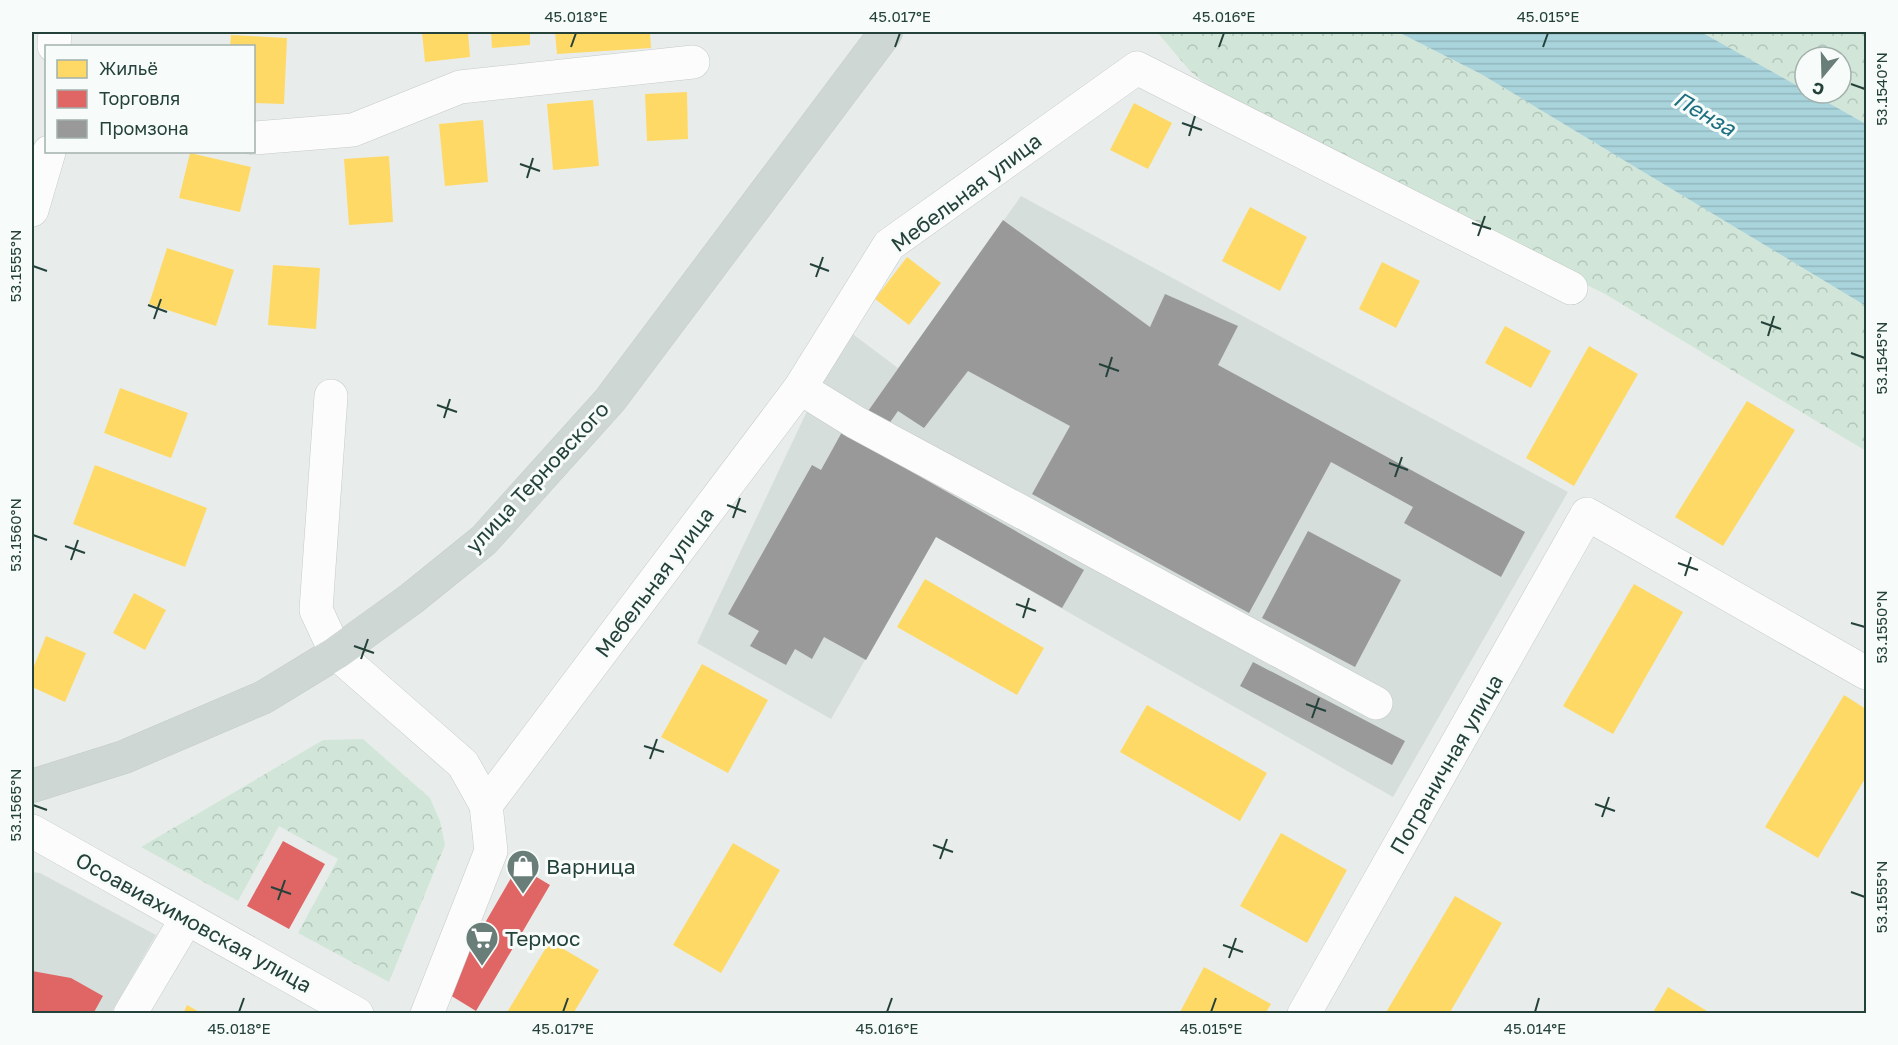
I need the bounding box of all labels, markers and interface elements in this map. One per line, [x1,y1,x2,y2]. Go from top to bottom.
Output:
text: 45.018°E [544,7,608,25]
text: 45.017°E [869,7,931,25]
text: 45.016°E [1192,7,1256,25]
text: 45.015°E [1517,7,1579,25]
legend [45,45,255,153]
north arrow [1793,45,1853,105]
text: 53.1540°N [1872,52,1890,126]
text: Жильё [99,57,158,79]
text: С [1809,78,1827,100]
water label: Пенза [1669,85,1742,142]
text: Торговля [99,87,180,109]
text: Промзона [99,117,189,139]
street label: Мебельная улица [886,127,1046,257]
text: 53.1555°N [6,230,24,302]
text: 53.1545°N [1872,321,1890,395]
street label: улица Терновского [460,396,614,558]
text: 53.1560°N [6,498,24,572]
street label: Мебельная улица [589,502,719,662]
text: 53.1550°N [1872,590,1890,664]
street label: Пограничная улица [1384,669,1508,859]
text: 53.1565°N [6,769,24,841]
street label: Осоавиахимовская улица [71,846,317,998]
shop icon: Варница [505,848,541,895]
place label: Варница [546,853,636,879]
text: 53.1555°N [1872,861,1890,933]
supermarket icon: Термос [464,920,500,967]
place label: Термос [505,925,580,951]
text: 45.018°E [207,1019,271,1037]
text: 45.017°E [532,1019,594,1037]
text: 45.016°E [855,1019,919,1037]
text: 45.015°E [1180,1019,1242,1037]
text: 45.014°E [1504,1019,1566,1037]

